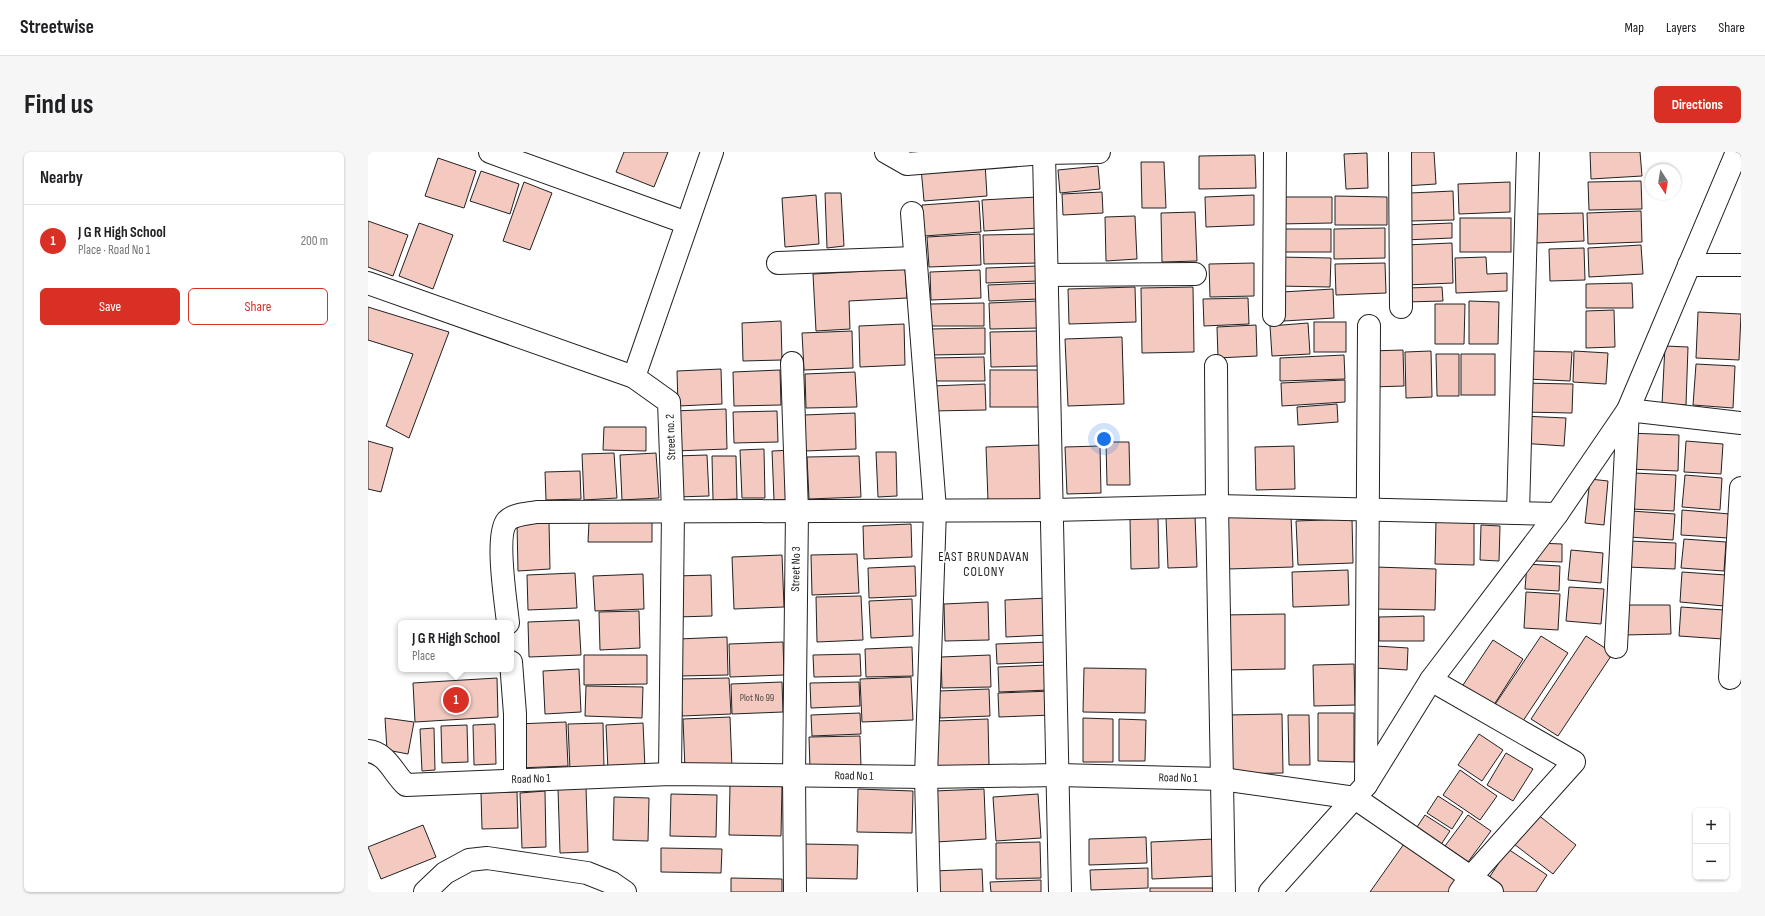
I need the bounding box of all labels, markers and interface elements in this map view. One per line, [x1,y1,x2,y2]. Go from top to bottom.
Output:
text: Streetwise [20,16,94,39]
text: Map [1624,19,1644,36]
text: Layers [1666,19,1696,36]
text: Share [1718,19,1745,36]
button: Directions [1654,86,1741,123]
text: Find us [24,88,93,121]
north arrow [1645,164,1681,200]
text: Nearby [40,168,83,188]
text: J G R High School [78,223,166,242]
text: 1 [50,233,56,249]
text: 200 m [301,233,328,249]
text: Place · Road No 1 [78,242,150,258]
button: Save [40,288,180,325]
button: Share [188,288,328,325]
street label: Street no. 2 [663,414,679,460]
your location [1094,429,1114,449]
street label: Street No 3 [788,546,804,592]
district label: EAST BRUNDAVAN COLONY [938,549,1030,580]
popup [398,620,514,672]
text: J G R High School [412,629,500,648]
text: Place [412,648,435,664]
pin: 1 [443,685,469,715]
house number: Plot No 99 [740,692,774,704]
street label: Road No 1 [834,768,874,784]
street label: Road No 1 [1158,770,1198,786]
street label: Road No 1 [511,771,552,787]
map controls [1693,808,1729,880]
button: + [1693,808,1729,844]
button: − [1693,844,1729,880]

